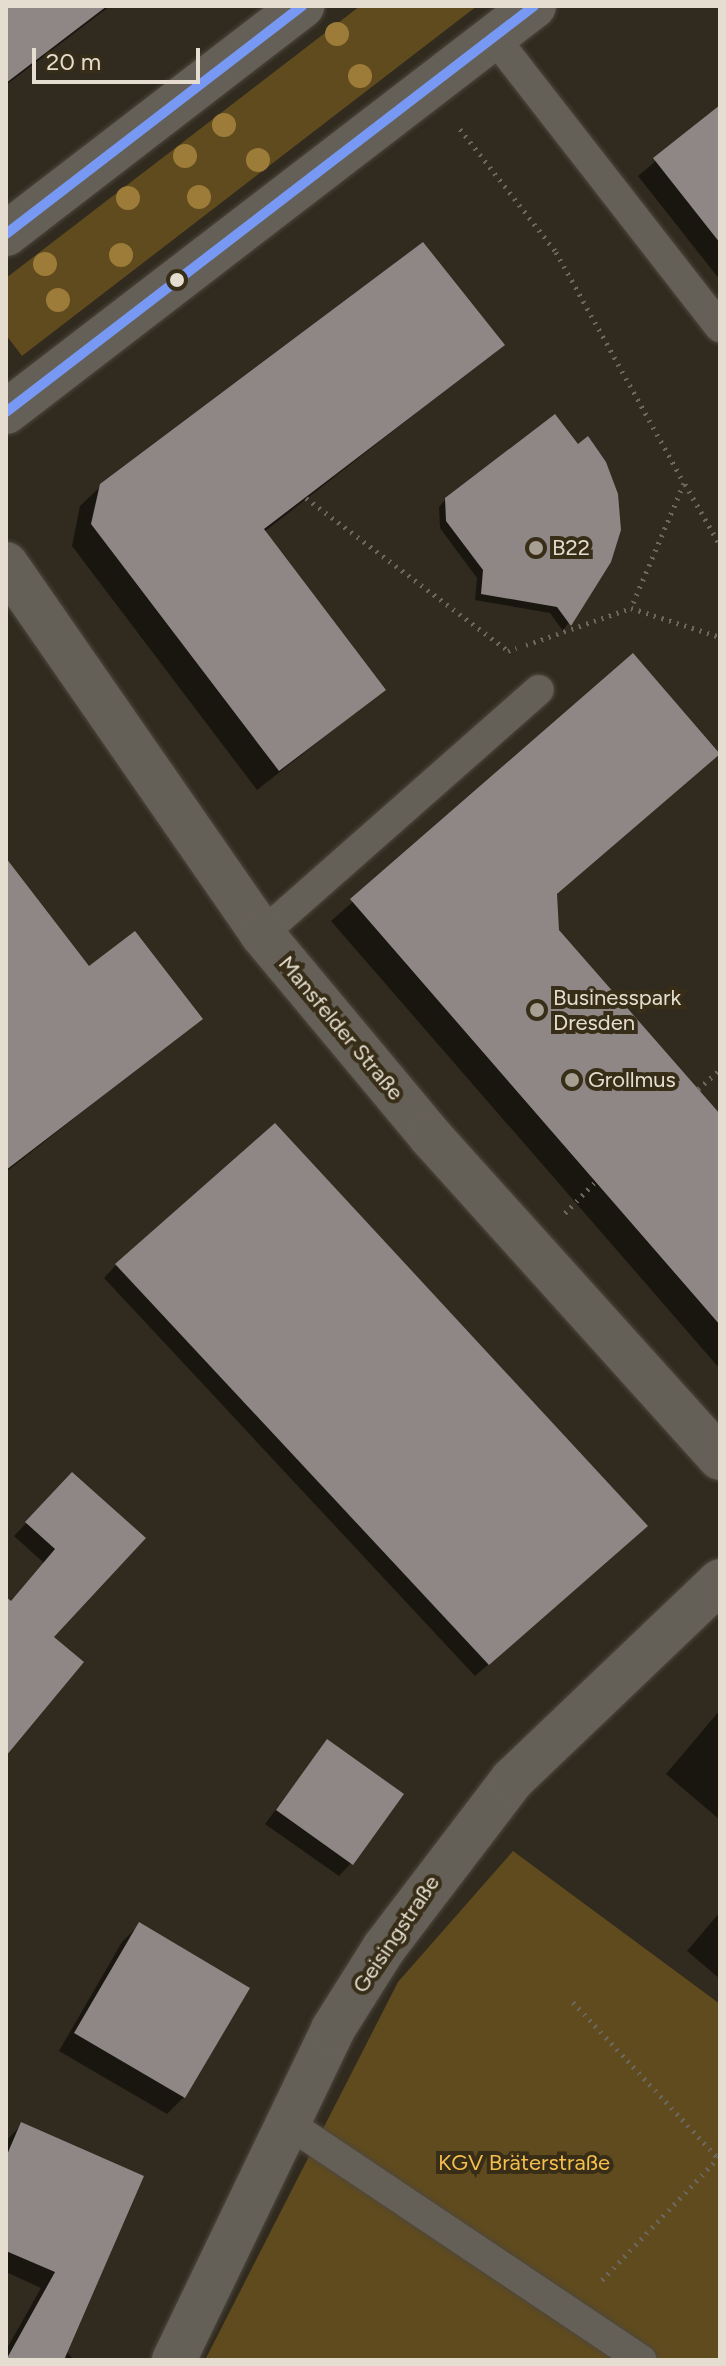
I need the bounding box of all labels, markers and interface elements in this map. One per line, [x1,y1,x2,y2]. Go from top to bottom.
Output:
scale bar [36,32,204,82]
text: 20 m [46,47,101,76]
unlabelled marker [169,272,185,288]
place label: B22 [552,535,590,561]
marker: B22 [527,539,545,557]
street label: Mansfelder Straße [273,951,409,1105]
place label: Businesspark Dresden [553,984,681,1036]
marker: Businesspark Dresden [528,1001,546,1019]
place label: Grollmus [588,1067,676,1093]
marker: Grollmus [563,1071,581,1089]
street label: Geisingstraße [347,1870,445,1998]
park label: KGV Bräterstraße [438,2150,610,2176]

